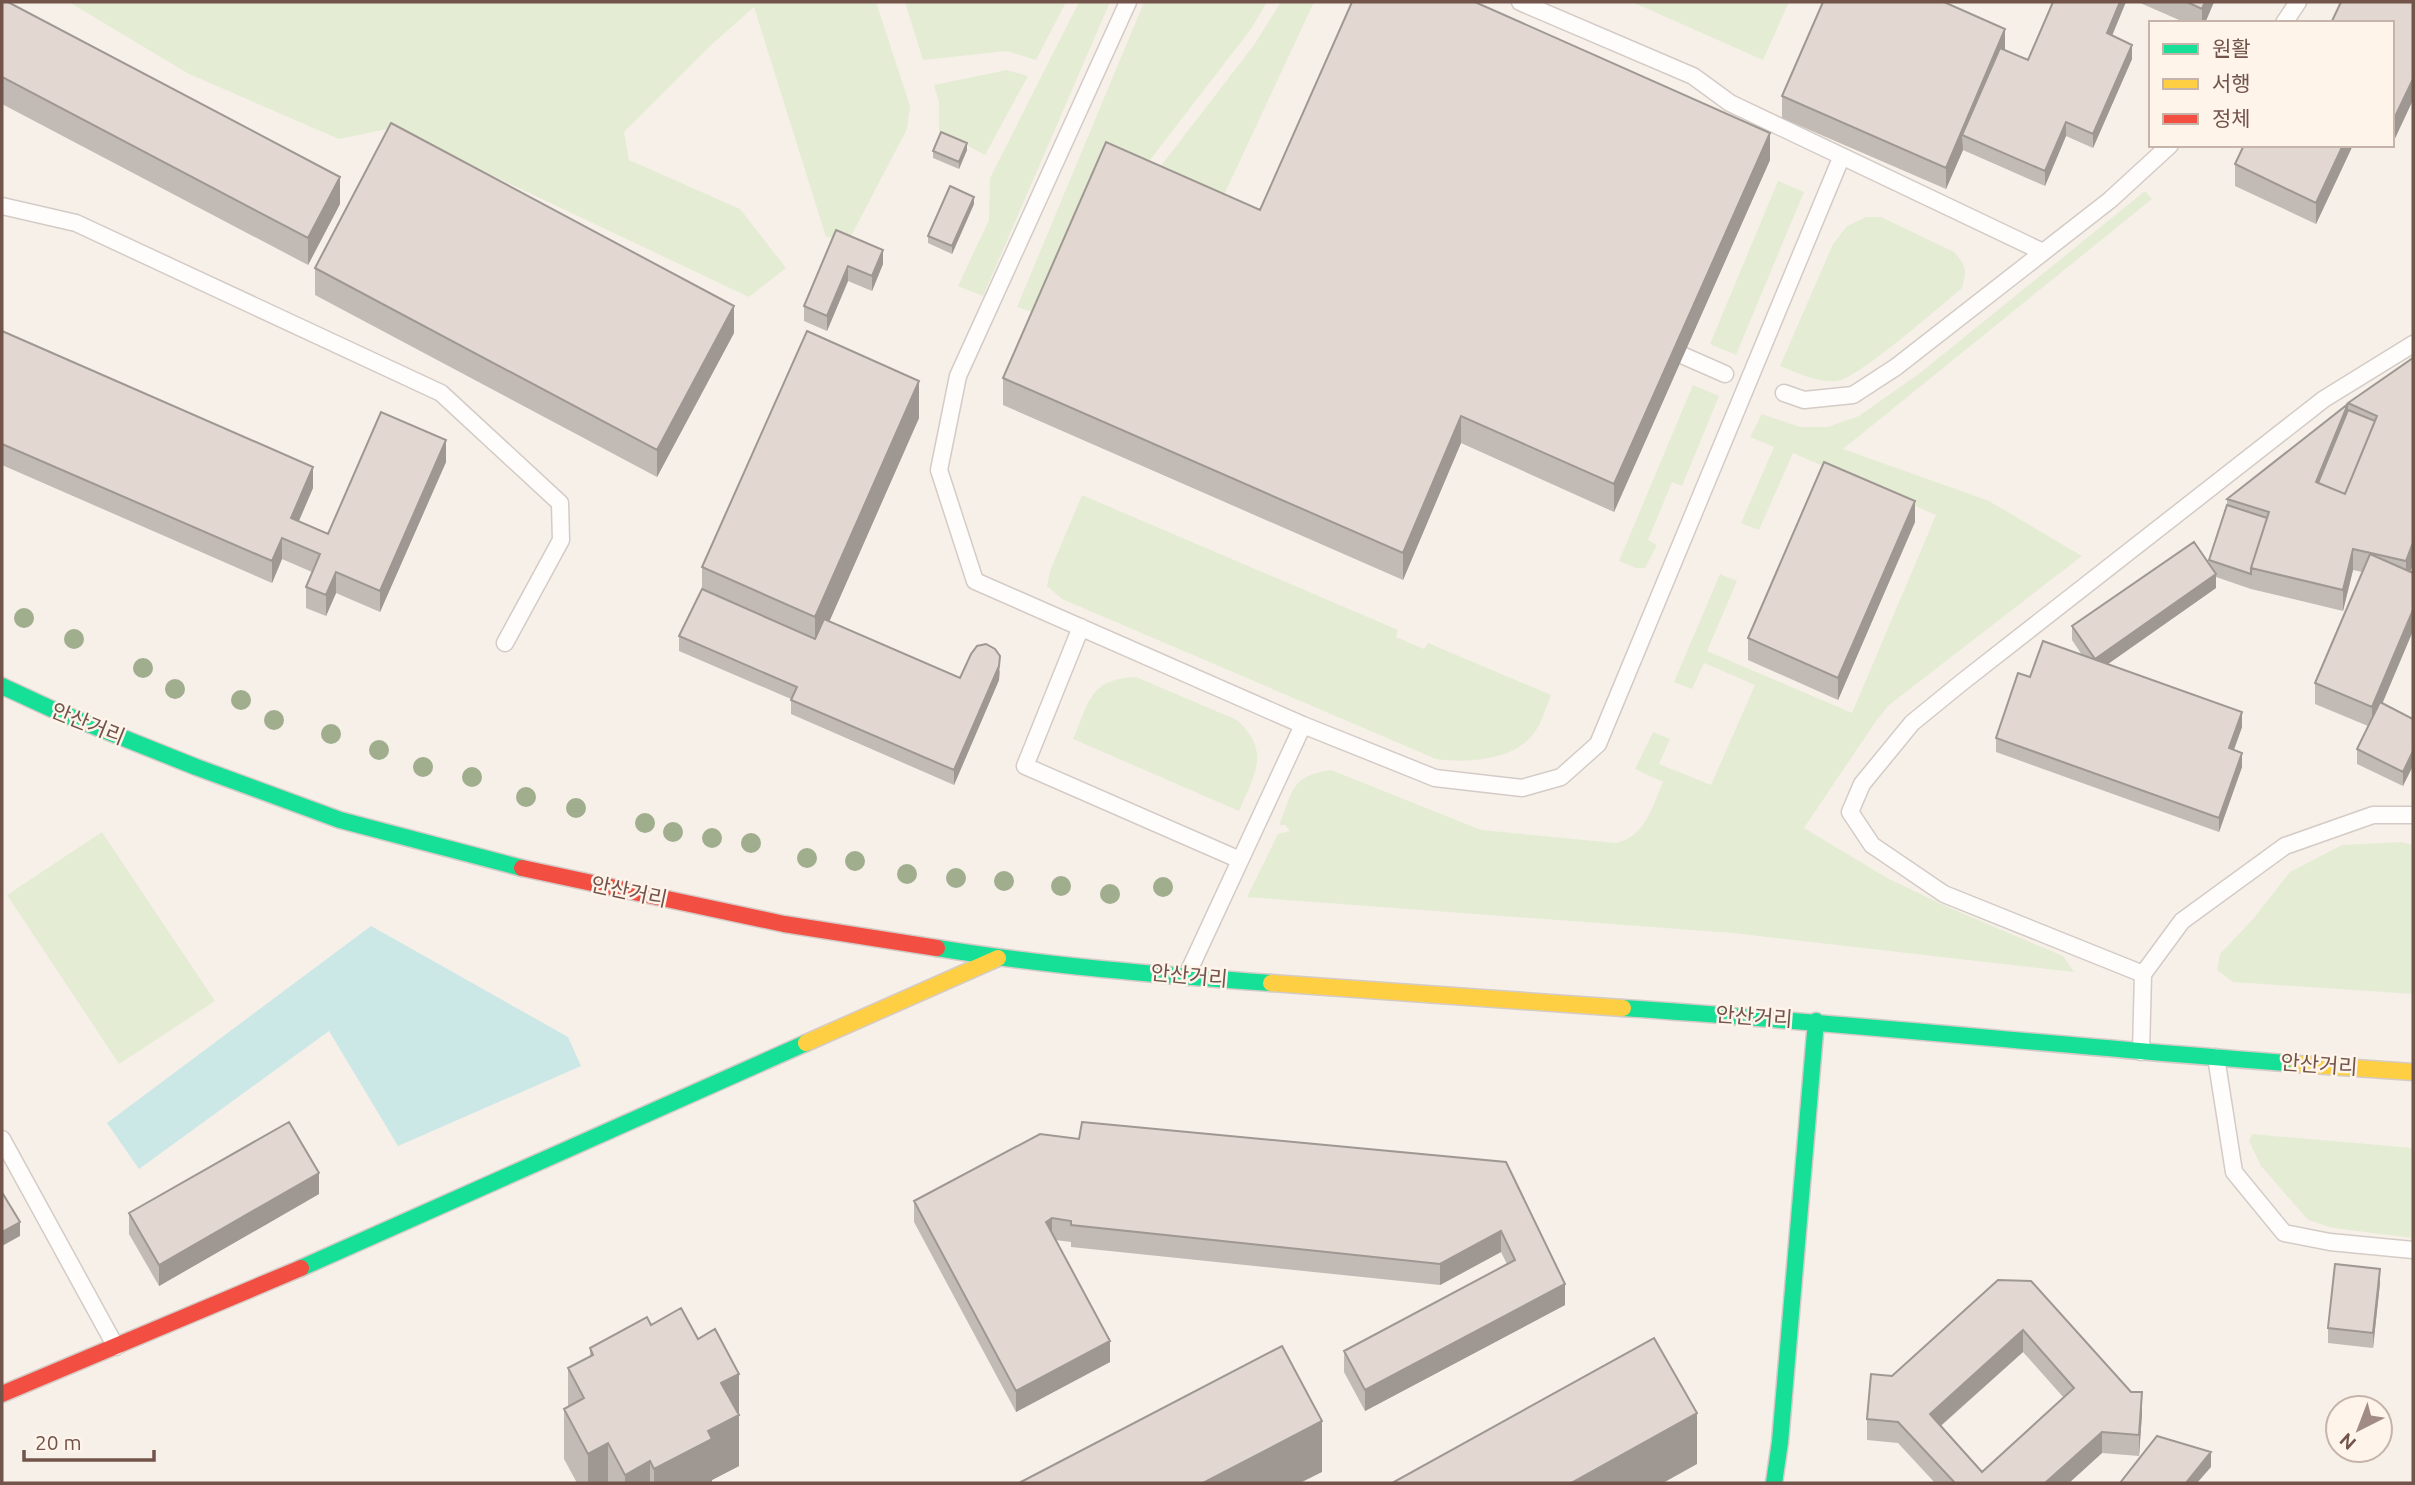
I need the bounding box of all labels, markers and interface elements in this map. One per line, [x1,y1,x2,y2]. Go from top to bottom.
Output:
legend [2149,21,2394,147]
text: 원활 [2212,36,2251,60]
text: 서행 [2212,71,2251,95]
text: 정체 [2212,106,2251,130]
street label: 안산거리 [48,697,129,749]
street label: 안산거리 [589,871,669,911]
street label: 안산거리 [1150,960,1229,990]
street label: 안산거리 [1715,1001,1793,1031]
street label: 안산거리 [2280,1049,2358,1079]
north arrow [2324,1394,2394,1464]
scale bar [24,1418,154,1462]
text: N [2335,1429,2360,1455]
text: 20 m [35,1430,82,1454]

